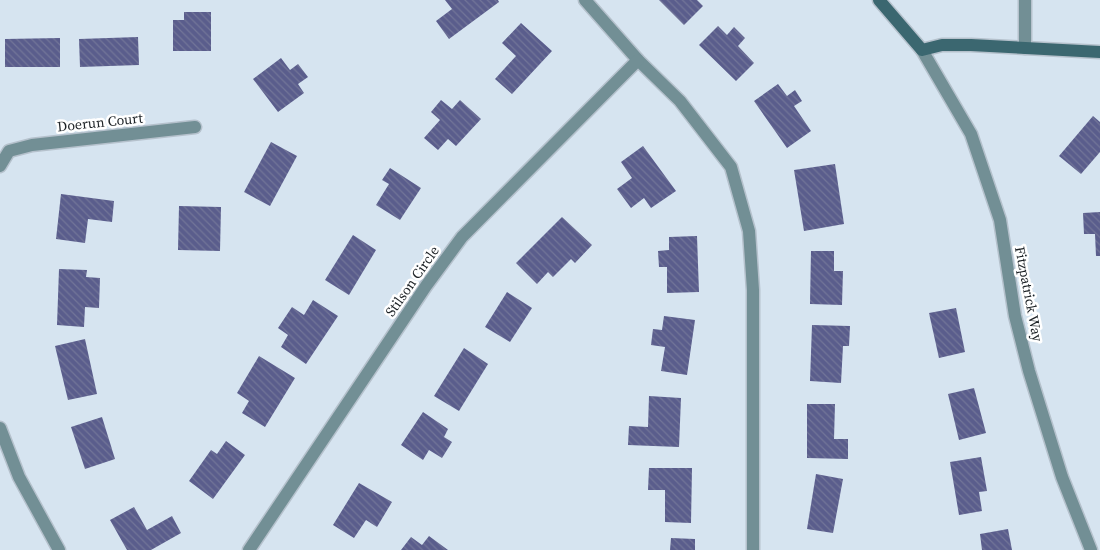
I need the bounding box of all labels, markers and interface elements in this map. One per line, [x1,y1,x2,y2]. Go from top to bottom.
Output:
street label: Doerun Court [56,108,144,136]
street label: Stilson Circle [380,242,444,320]
street label: Fitzpatrick Way [1010,245,1048,344]

